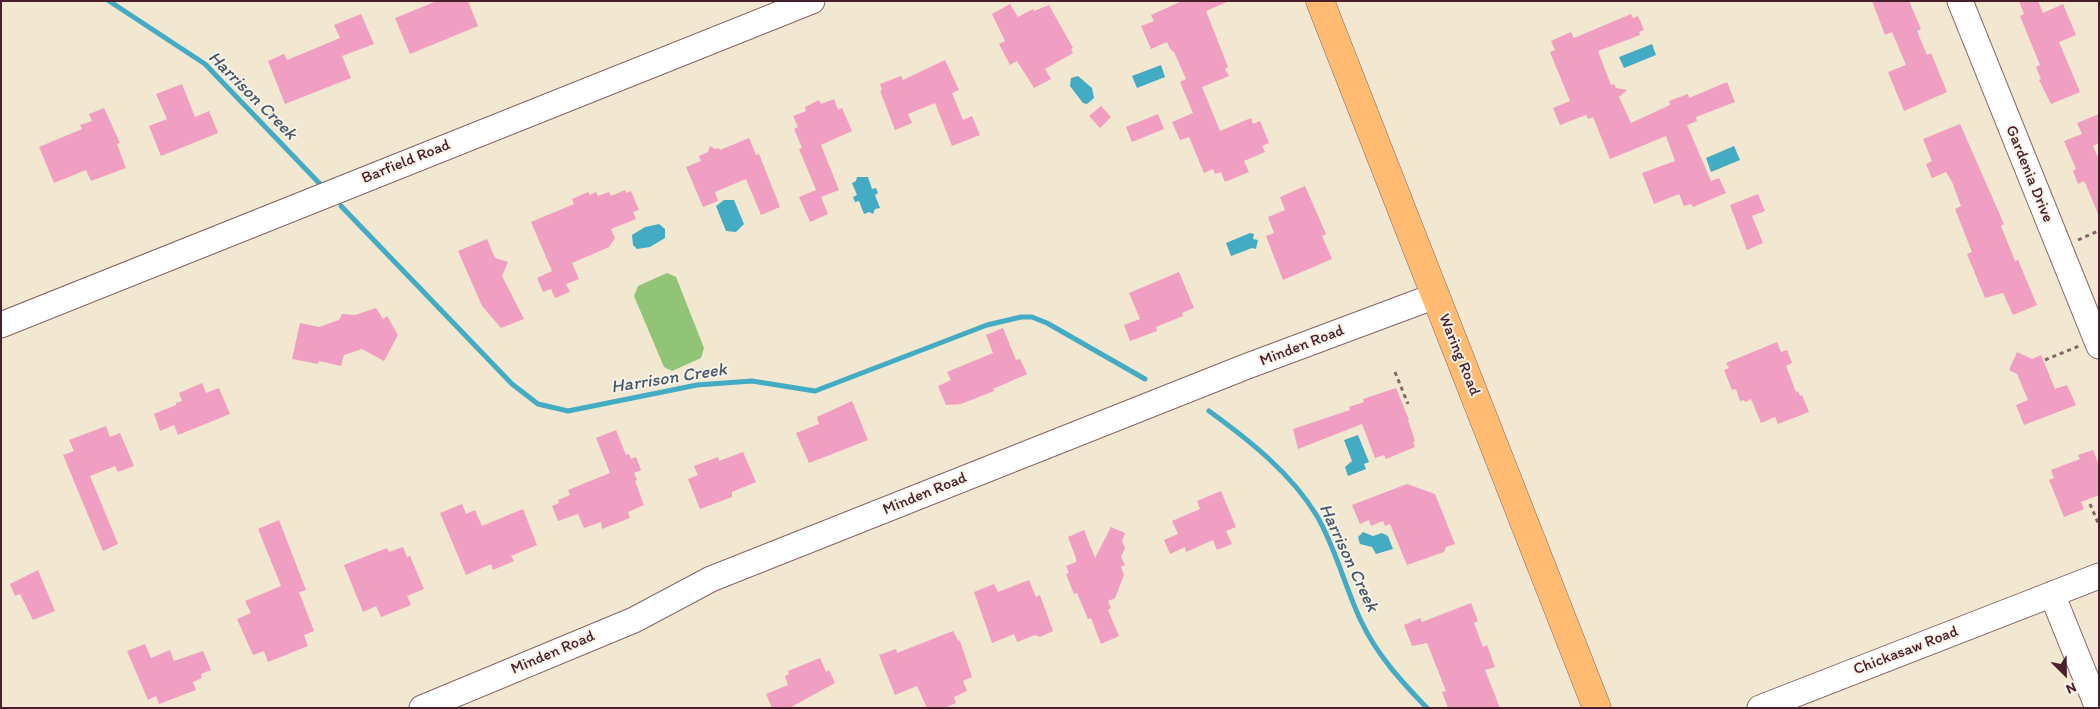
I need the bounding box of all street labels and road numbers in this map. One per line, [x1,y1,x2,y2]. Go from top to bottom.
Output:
street label: Gardenia Drive [2001,123,2057,225]
street label: Barfield Road [359,135,453,189]
street label: Waring Road [1434,311,1484,399]
street label: Minden Road [1257,321,1347,371]
street label: Minden Road [880,468,970,520]
street label: Chickasaw Road [1851,622,1961,680]
street label: Minden Road [508,627,598,679]

